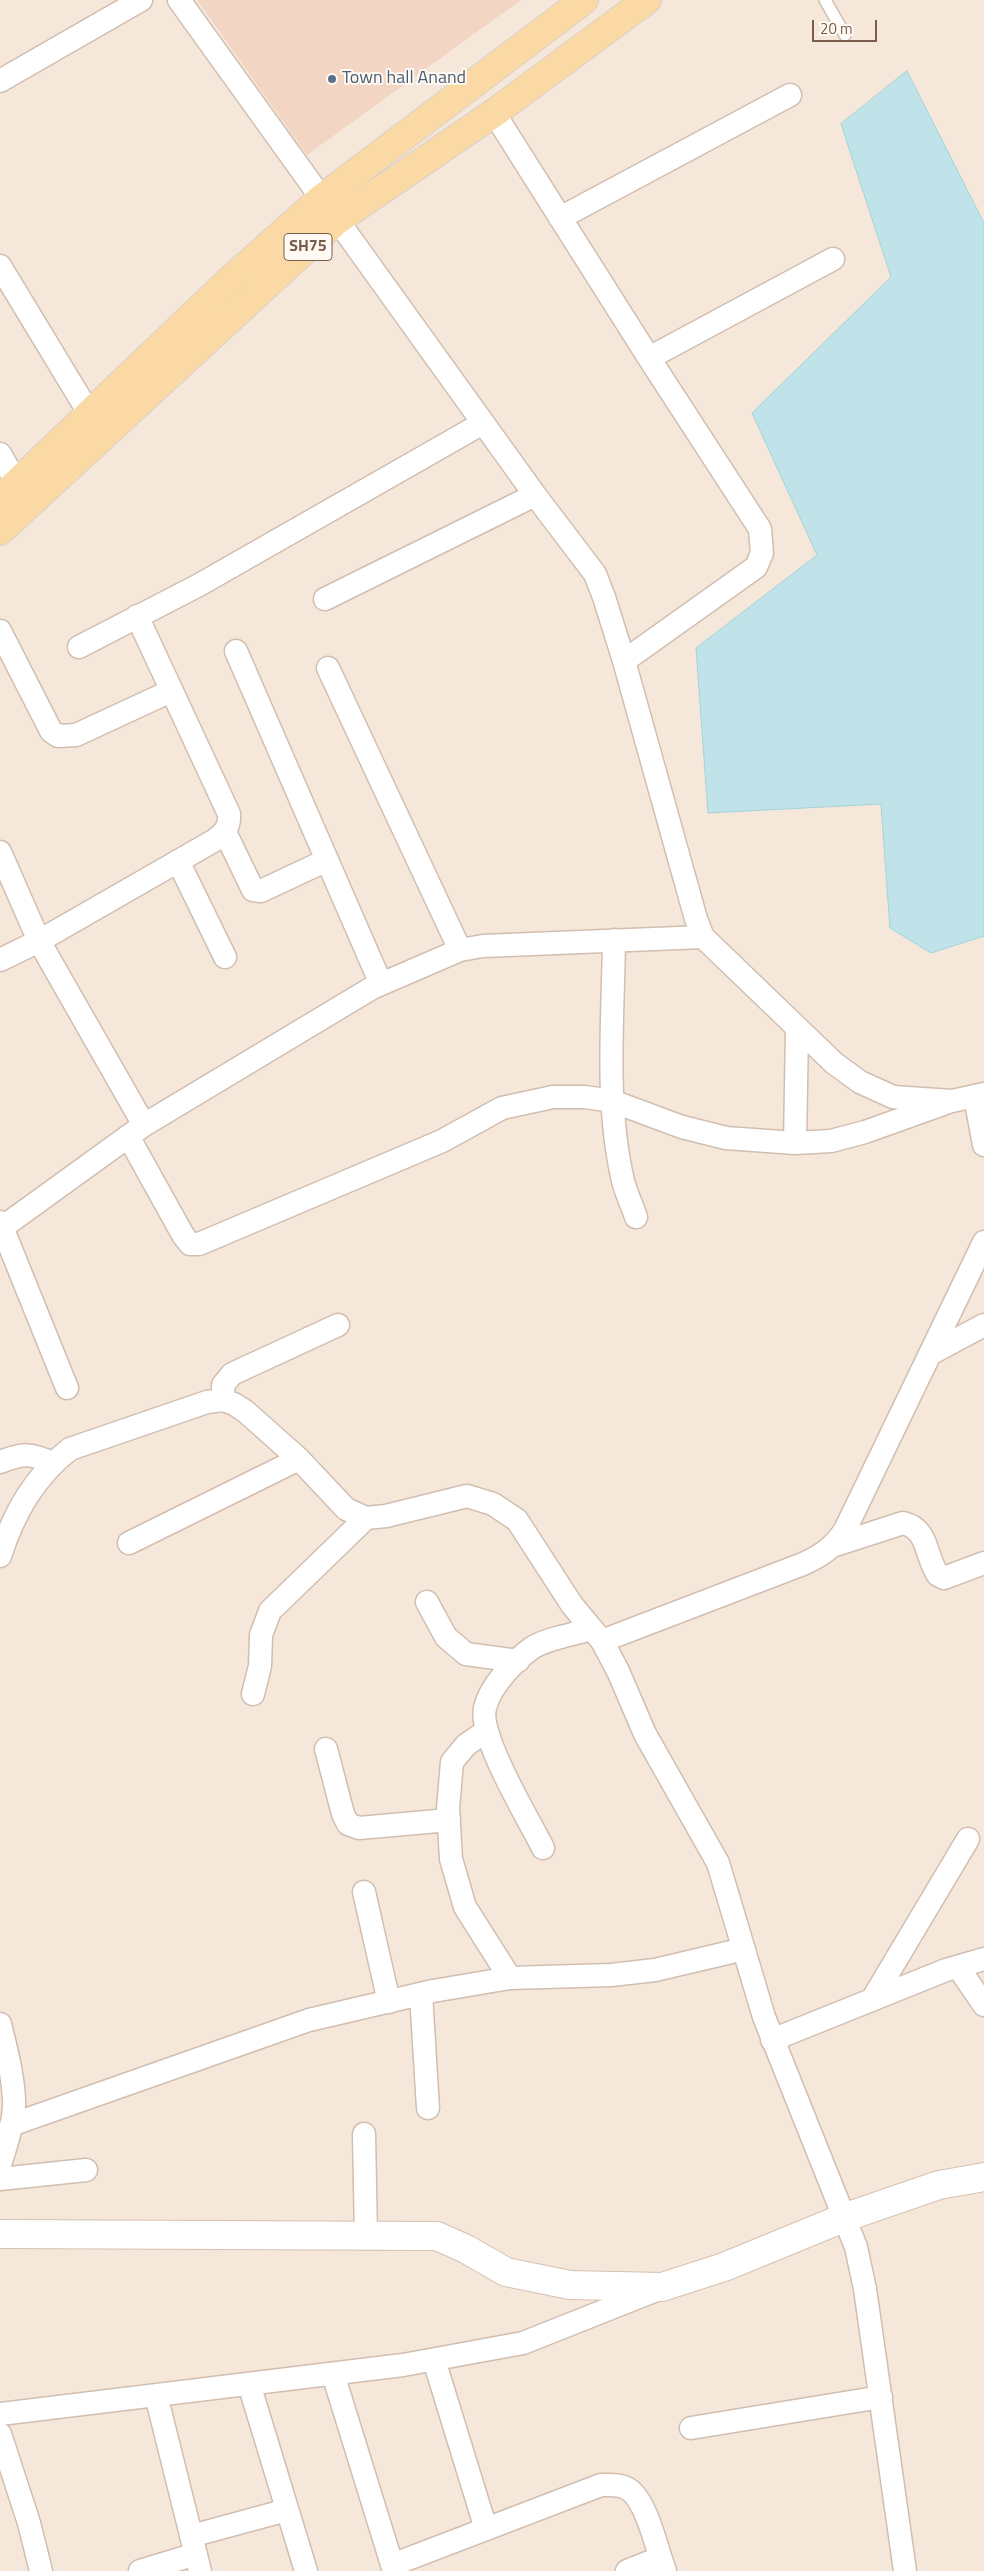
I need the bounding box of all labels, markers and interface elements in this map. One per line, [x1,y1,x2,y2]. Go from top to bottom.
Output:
scale bar [814,10,879,42]
text: 20 m [820,17,853,40]
place label: Town hall Anand [342,68,466,90]
marker: Town hall Anand [326,73,338,85]
road number: SH75 [284,233,332,260]

